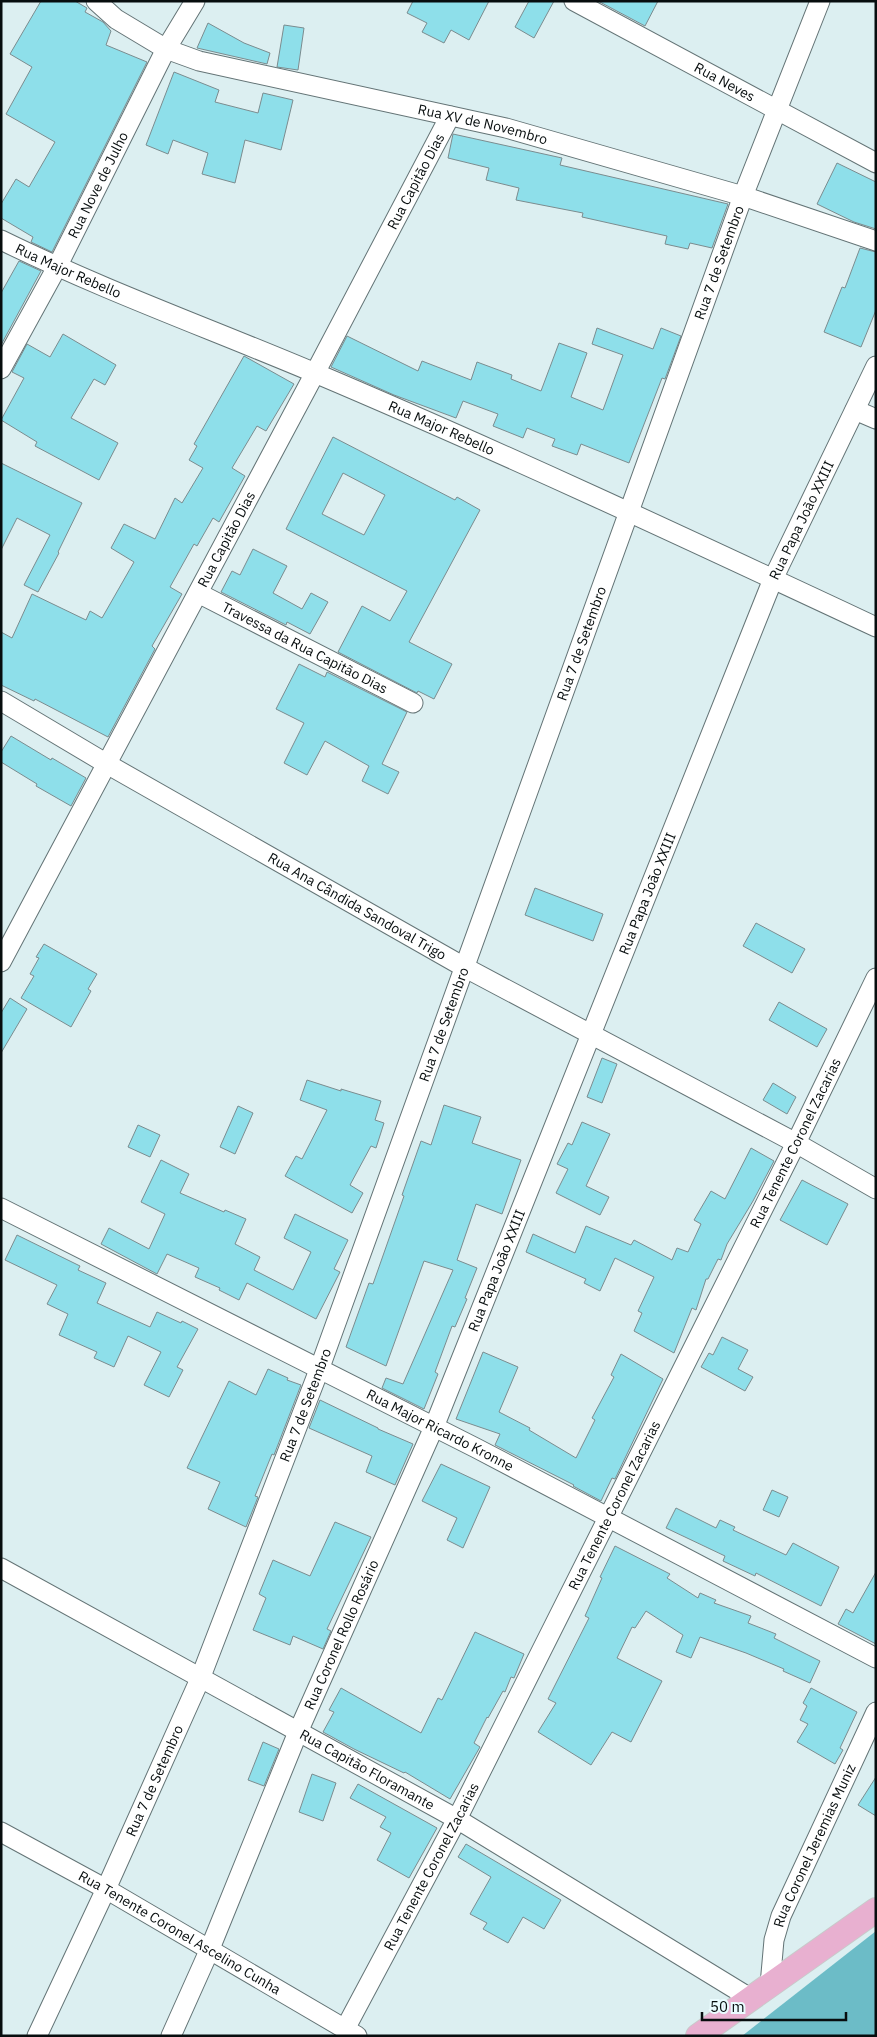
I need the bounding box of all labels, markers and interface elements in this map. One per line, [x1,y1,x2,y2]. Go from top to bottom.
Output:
street label: Rua Neves [691,58,758,106]
street label: Rua XV de Novembro [416,100,550,148]
street label: Rua Nove de Julho [64,129,132,241]
street label: Rua Capitão Dias [383,130,448,233]
street label: Rua 7 de Setembro [690,203,748,322]
street label: Rua Major Rebello [12,239,124,302]
street label: Rua Major Rebello [386,397,498,459]
street label: Rua Papa João XXIII [765,458,838,583]
street label: Rua Capitão Dias [193,488,259,590]
street label: Rua 7 de Setembro [552,584,610,703]
street label: Travessa da Rua Capitão Dias [219,598,391,698]
street label: Rua Papa João XXIII [615,830,680,957]
street label: Rua Ana Cândida Sandoval Trigo [265,848,450,964]
street label: Rua 7 de Setembro [415,965,473,1084]
street label: Rua Tenente Coronel Zacarias [746,1055,845,1231]
street label: Rua Papa João XXIII [464,1207,529,1334]
street label: Rua 7 de Setembro [275,1346,335,1464]
street label: Rua Major Ricardo Kronne [363,1385,517,1475]
street label: Rua Tenente Coronel Zacarias [564,1417,664,1593]
street label: Rua Coronel Rollo Rosário [300,1557,383,1713]
street label: Rua 7 de Setembro [122,1722,187,1839]
street label: Rua Capitão Floramante [297,1725,438,1814]
street label: Rua Coronel Jeremias Muniz [769,1760,860,1929]
street label: Rua Tenente Coronel Zacarias [380,1779,483,1954]
street label: Rua Tenente Coronel Ascelino Cunha [75,1867,285,1999]
scale bar [702,1990,846,2022]
text: 50 m [710,1997,745,2016]

